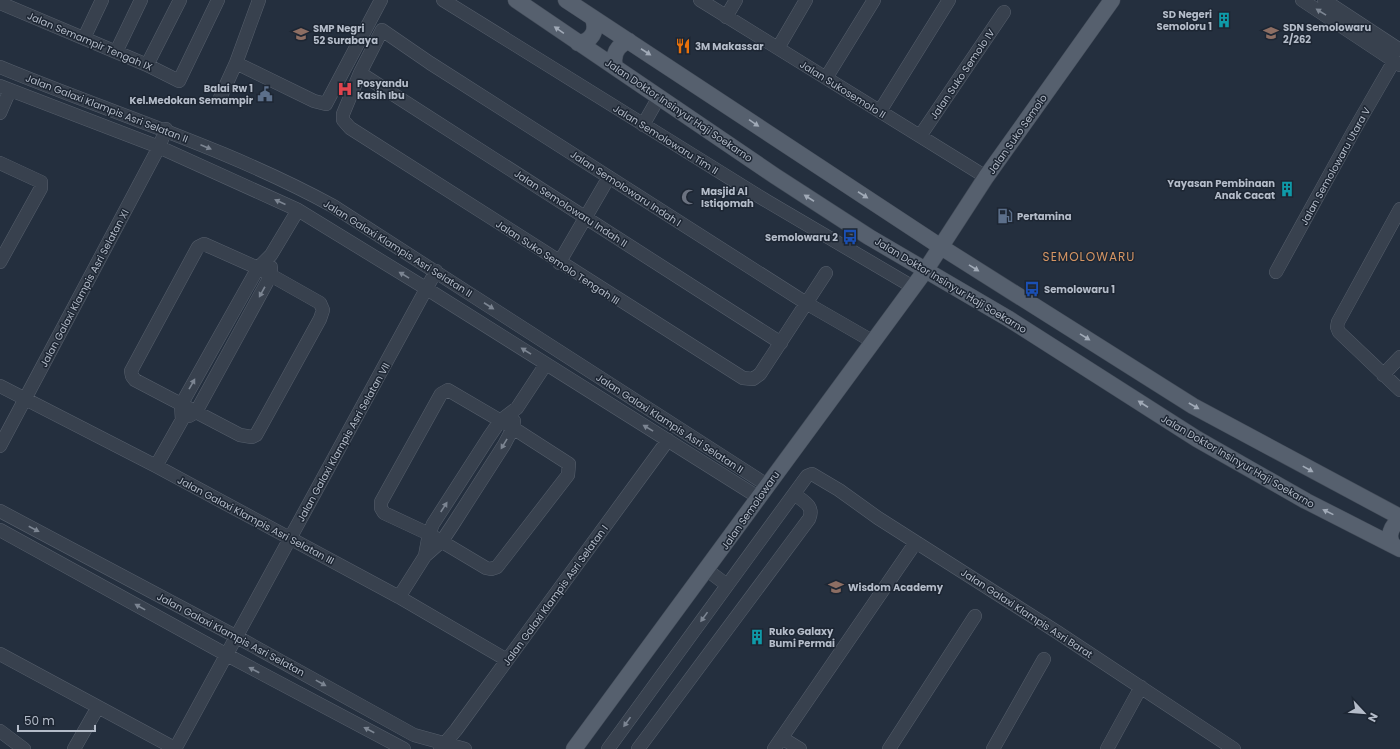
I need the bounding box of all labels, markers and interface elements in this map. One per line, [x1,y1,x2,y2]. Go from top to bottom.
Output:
place label: SD Negeri Semoloru 1 [1157,7,1212,34]
street label: Jalan Semampir Tengah IX [25,8,155,75]
one-way arrow [1316,8,1326,16]
building icon: SD Negeri Semoloru 1 [1215,11,1233,29]
place label: SDN Semolowaru 2/262 [1283,20,1371,47]
place label: SMP Negri 52 Surabaya [313,21,378,48]
school or university icon: SDN Semolowaru 2/262 [1262,24,1280,42]
school or university icon: SMP Negri 52 Surabaya [292,25,310,43]
one-way arrow [554,26,564,34]
street label: Jalan Suko Semolo IV [926,26,999,123]
restaurant icon: 3M Makassar [674,37,692,55]
place label: 3M Makassar [695,39,764,54]
one-way arrow [640,48,652,55]
street label: Jalan Doktor Insinyur Haji Soekarno [602,55,755,166]
street label: Jalan Sukosemolo II [797,57,889,122]
street label: Jalan Galaxi Klampis Asri Selatan II [23,70,190,146]
place label: Posyandu Kasih Ibu [357,76,409,103]
hospital icon: Posyandu Kasih Ibu [336,80,354,98]
place label: Balai Rw 1 Kel.Medokan Semampir [129,81,254,108]
public building icon: Balai Rw 1 Kel.Medokan Semampir [256,85,274,103]
street label: Jalan Suko Semolo [984,91,1051,177]
street label: Jalan Semolowaru Tim II [610,101,721,178]
street label: Jalan Semolowaru Utara V [1297,104,1374,228]
one-way arrow [749,119,760,127]
one-way arrow [201,144,213,150]
street label: Jalan Semolowaru Indah I [567,147,684,230]
street label: Jalan Semolowaru Indah II [511,166,630,251]
place label: Yayasan Pembinaan Anak Cacat [1167,176,1275,203]
building icon: Yayasan Pembinaan Anak Cacat [1278,180,1296,198]
place label: Masjid Al Istiqomah [701,184,754,211]
mosque icon: Masjid Al Istiqomah [680,188,698,206]
one-way arrow [857,191,869,198]
one-way arrow [804,194,815,202]
street label: Jalan Galaxi Klampis Asri Selatan II [320,196,475,301]
one-way arrow [274,199,285,205]
street label: Jalan Galaxi Klampis Asri Selatan XI [36,207,133,370]
fuel station icon: Pertamina [996,207,1014,225]
place label: Pertamina [1017,209,1072,224]
street label: Jalan Suko Semolo Tengah III [493,217,623,308]
bus stop icon: Semolowaru 2 [841,228,859,246]
place label: Semolowaru 2 [765,230,838,245]
street label: Jalan Doktor Insinyur Haji Soekarno [872,234,1030,337]
district label: SEMOLOWARU [1043,248,1135,265]
one-way arrow [968,264,980,271]
one-way arrow [398,271,410,278]
bus stop icon: Semolowaru 1 [1023,280,1041,298]
place label: Semolowaru 1 [1044,282,1115,297]
one-way arrow [258,286,265,298]
one-way arrow [484,302,495,310]
one-way arrow [1079,333,1090,340]
one-way arrow [521,347,531,355]
street label: Jalan Galaxi Klampis Asri Selatan VII [293,360,394,525]
street label: Jalan Galaxi Klampis Asri Selatan II [593,370,746,477]
one-way arrow [189,378,196,390]
one-way arrow [1137,401,1149,408]
one-way arrow [1188,403,1200,410]
street label: Jalan Doktor Insinyur Haji Soekarno [1158,411,1317,512]
one-way arrow [642,424,654,431]
one-way arrow [500,438,507,450]
one-way arrow [1302,466,1314,472]
street label: Jalan Semolowaru [718,468,783,553]
street label: Jalan Galaxi Klampis Asri Selatan III [175,473,337,568]
one-way arrow [440,502,448,512]
one-way arrow [1322,509,1333,515]
street label: Jalan Galaxi Klampis Asri Selatan I [499,522,612,669]
one-way arrow [29,526,40,532]
street label: Jalan Galaxi Klampis Asri Barat [958,565,1096,662]
school or university icon: Wisdom Academy [827,578,845,596]
place label: Wisdom Academy [848,580,944,595]
street label: Jalan Galaxi Klampis Asri Selatan [154,589,307,680]
one-way arrow [135,604,146,611]
one-way arrow [700,612,708,622]
place label: Ruko Galaxy Bumi Permai [769,624,835,651]
building icon: Ruko Galaxy Bumi Permai [748,628,766,646]
one-way arrow [249,666,260,673]
one-way arrow [316,680,327,687]
north arrow [1344,693,1384,733]
scale bar [18,707,95,733]
text: N [1364,710,1382,725]
text: 50 m [24,712,55,729]
one-way arrow [623,717,631,727]
one-way arrow [364,727,375,734]

